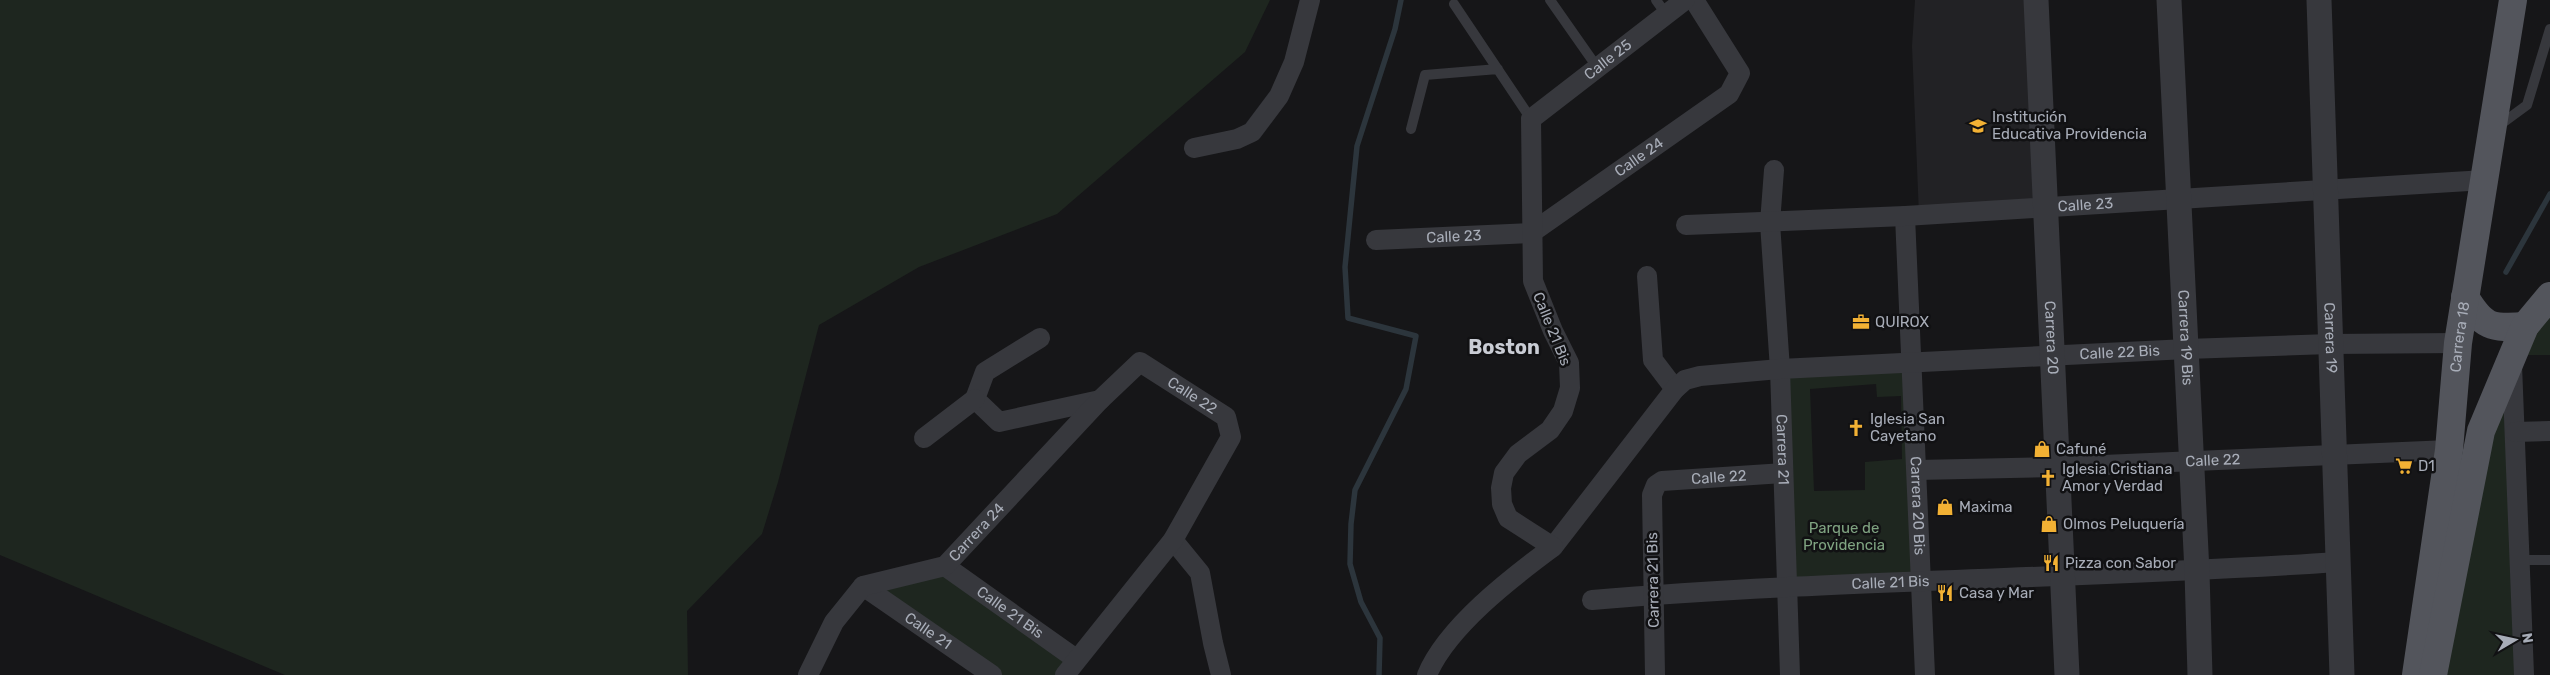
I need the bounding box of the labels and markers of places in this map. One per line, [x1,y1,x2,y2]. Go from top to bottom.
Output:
place label: Institución Educativa Providencia [1992,108,2147,143]
school or university icon: Institución Educativa Providencia [1968,116,1988,136]
office icon: QUIROX [1851,312,1871,332]
place label: QUIROX [1875,313,1929,331]
place label: Iglesia San Cayetano [1870,410,1945,445]
church icon: Iglesia San Cayetano [1846,418,1866,438]
shop icon: Cafuné [2032,439,2052,459]
place label: Cafuné [2056,440,2107,458]
supermarket icon: D1 [2394,456,2414,476]
place label: D1 [2418,457,2435,475]
place label: Iglesia Cristiana Amor y Verdad [2062,460,2172,495]
church icon: Iglesia Cristiana Amor y Verdad [2038,468,2058,488]
shop icon: Maxima [1935,497,1955,517]
place label: Maxima [1959,498,2013,516]
shop icon: Olmos Peluquería [2039,514,2059,534]
place label: Olmos Peluquería [2063,515,2185,533]
restaurant icon: Pizza con Sabor [2041,553,2061,573]
place label: Pizza con Sabor [2065,554,2176,572]
restaurant icon: Casa y Mar [1935,583,1955,603]
place label: Casa y Mar [1959,584,2034,602]

